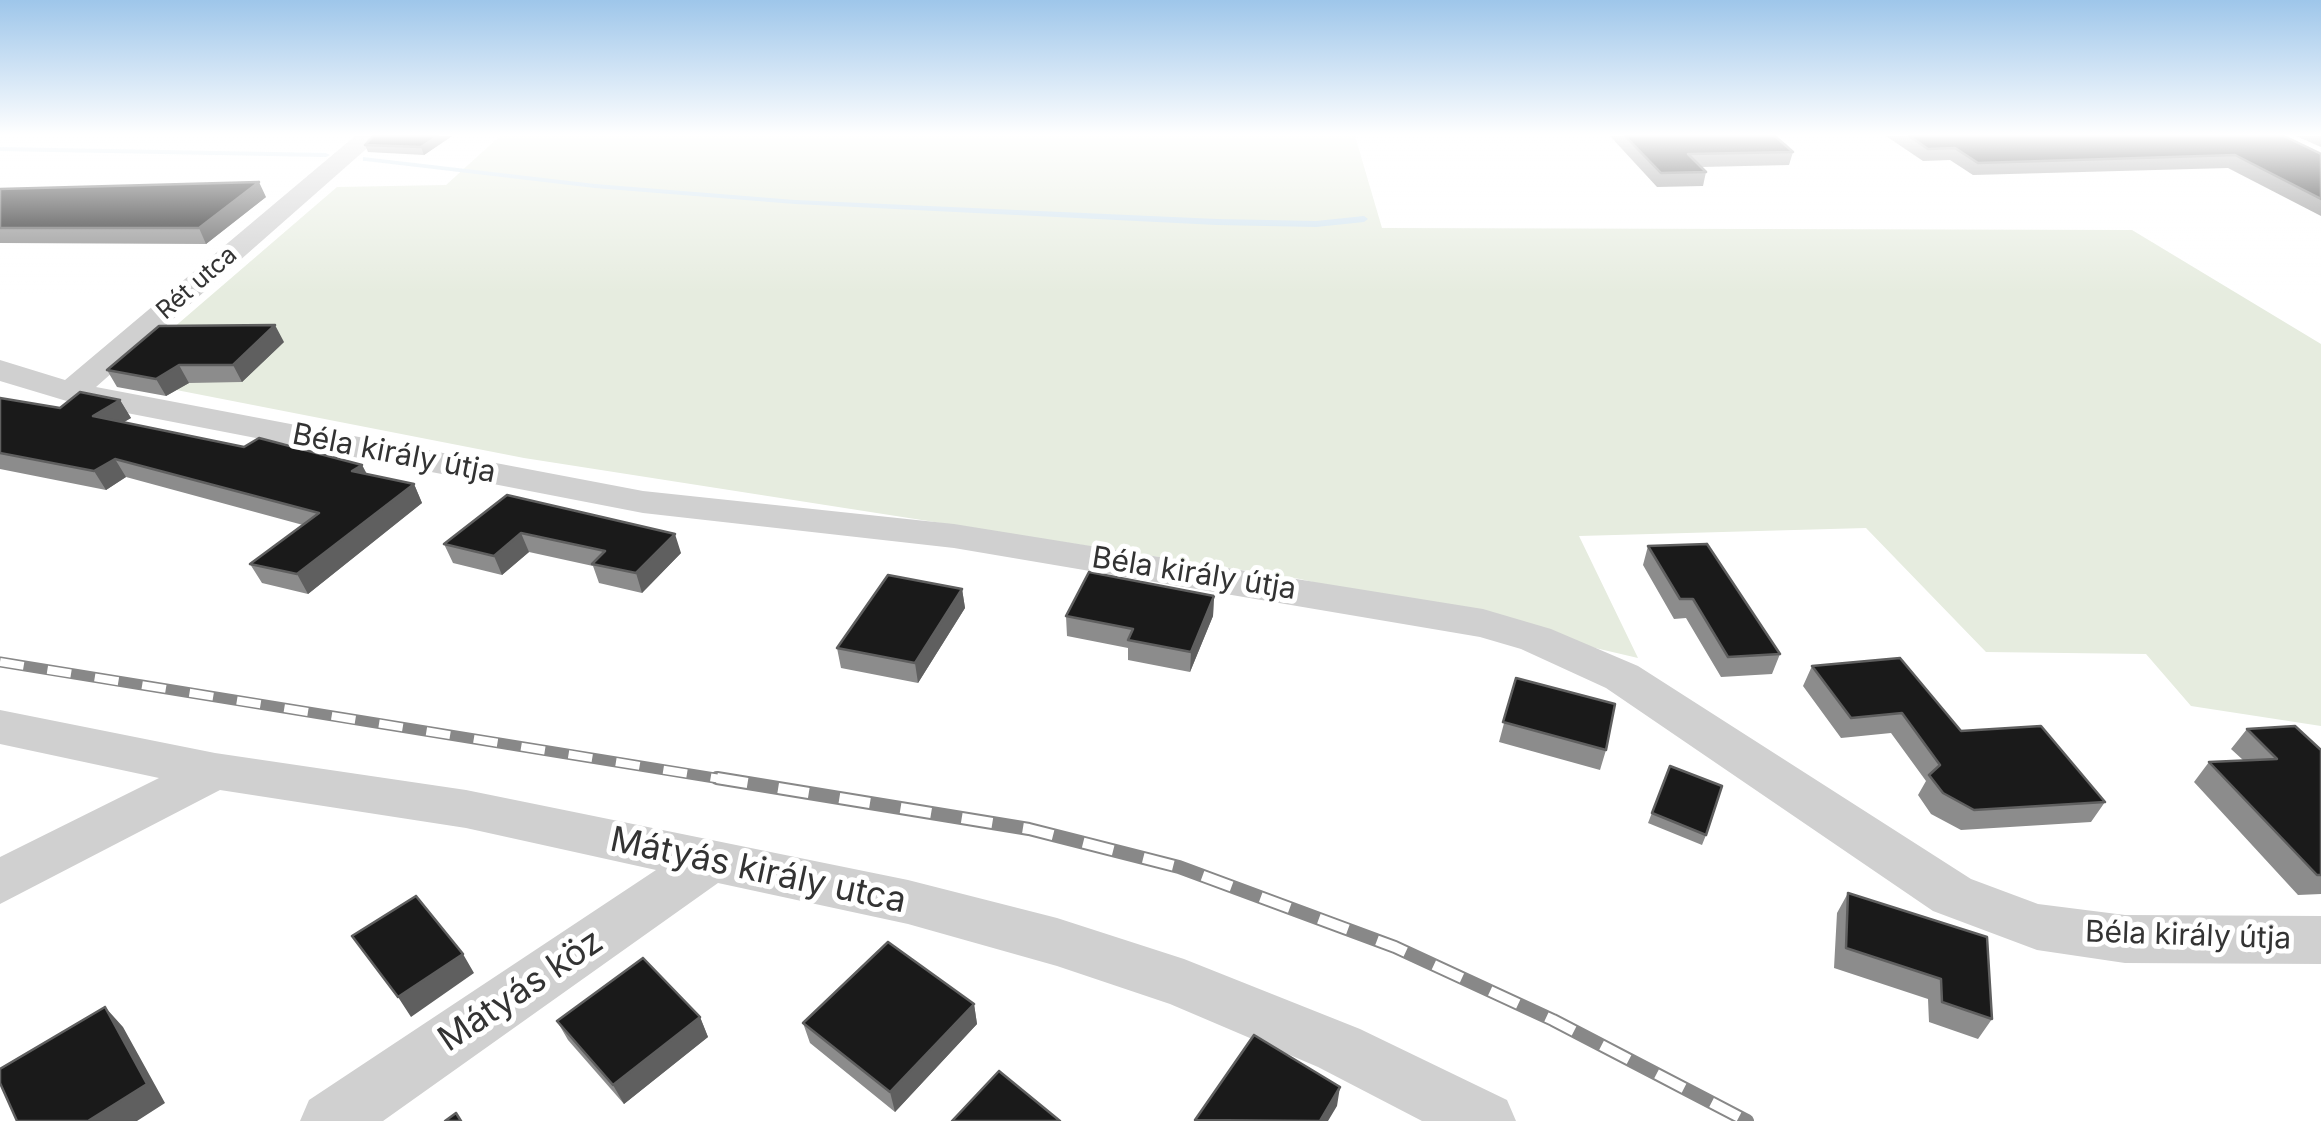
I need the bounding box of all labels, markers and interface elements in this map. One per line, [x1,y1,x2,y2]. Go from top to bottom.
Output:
street label: Rét utca [151,240,243,326]
street label: Béla király útja [289,417,499,491]
street label: Béla király útja [1089,540,1299,608]
street label: Mátyás király utca [606,819,910,923]
street label: Béla király útja [2084,914,2292,958]
street label: Mátyás köz [431,921,611,1061]

